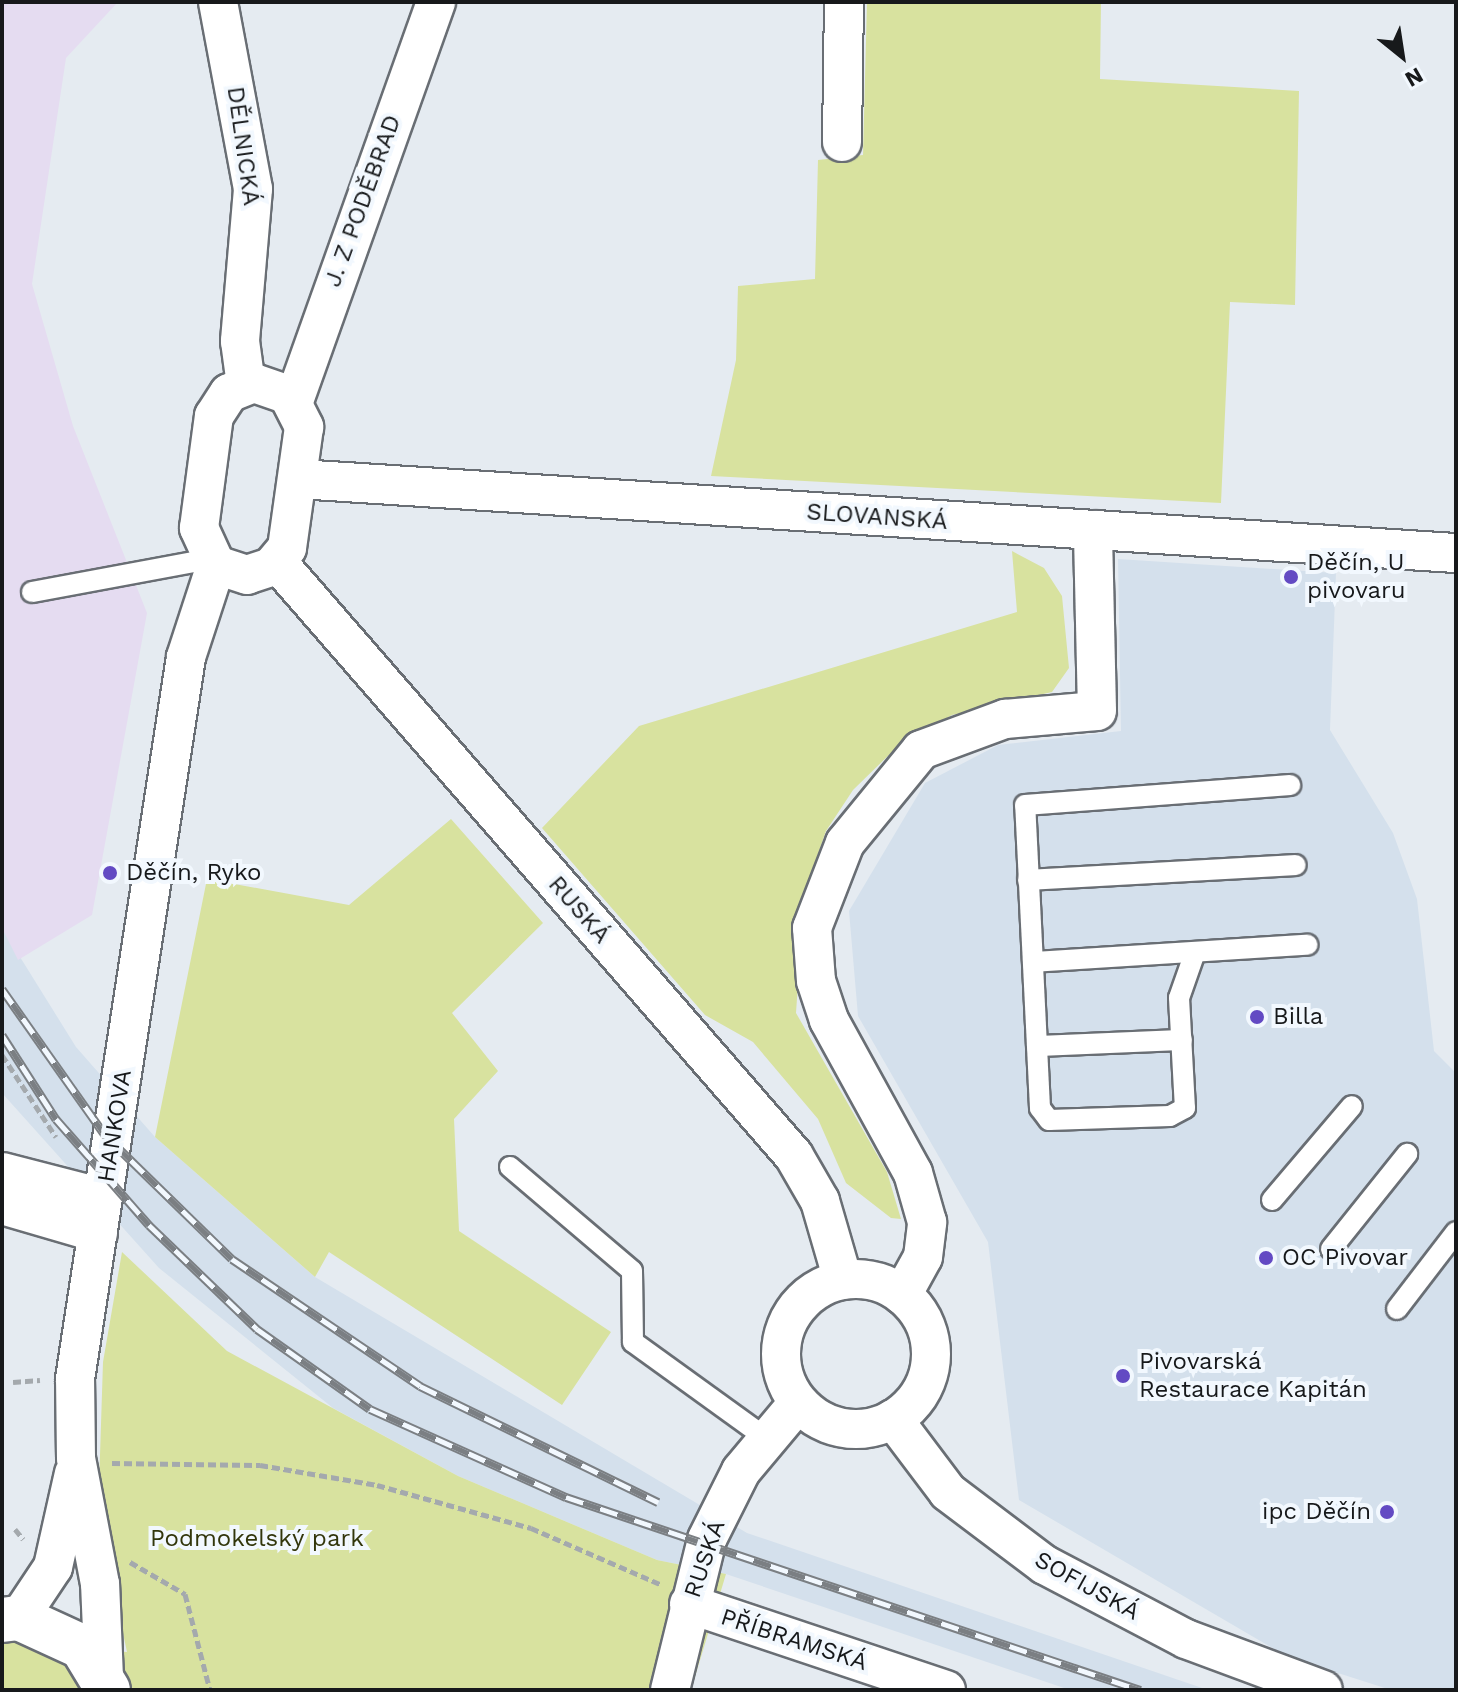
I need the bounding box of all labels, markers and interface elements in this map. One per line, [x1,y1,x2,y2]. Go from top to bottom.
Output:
north arrow [1362,16,1442,96]
text: N [1401,62,1428,92]
street label: DĚLNICKÁ [220,85,266,207]
street label: J. Z PODĚBRAD [319,111,407,291]
street label: SLOVANSKÁ [806,498,948,536]
place label: Děčín, U pivovaru [1307,549,1406,605]
marker: Děčín, U pivovaru [1282,568,1300,586]
place label: Děčín, Ryko [126,859,261,887]
marker: Děčín, Ryko [101,864,119,882]
street label: RUSKÁ [542,870,616,950]
place label: Billa [1273,1003,1323,1031]
marker: Billa [1248,1008,1266,1026]
street label: HANKOVA [92,1068,138,1184]
place label: OC Pivovar [1282,1244,1408,1272]
marker: OC Pivovar [1257,1249,1275,1267]
place label: Pivovarská Restaurace Kapitán [1139,1348,1367,1404]
marker: Pivovarská Restaurace Kapitán [1114,1367,1132,1385]
place label: ipc Děčín [1262,1498,1371,1526]
marker: ipc Děčín [1378,1503,1396,1521]
street label: RUSKÁ [678,1517,732,1601]
park label: Podmokelský park [150,1525,364,1553]
street label: SOFIJSKÁ [1029,1545,1145,1627]
street label: PŘÍBRAMSKÁ [717,1603,871,1677]

